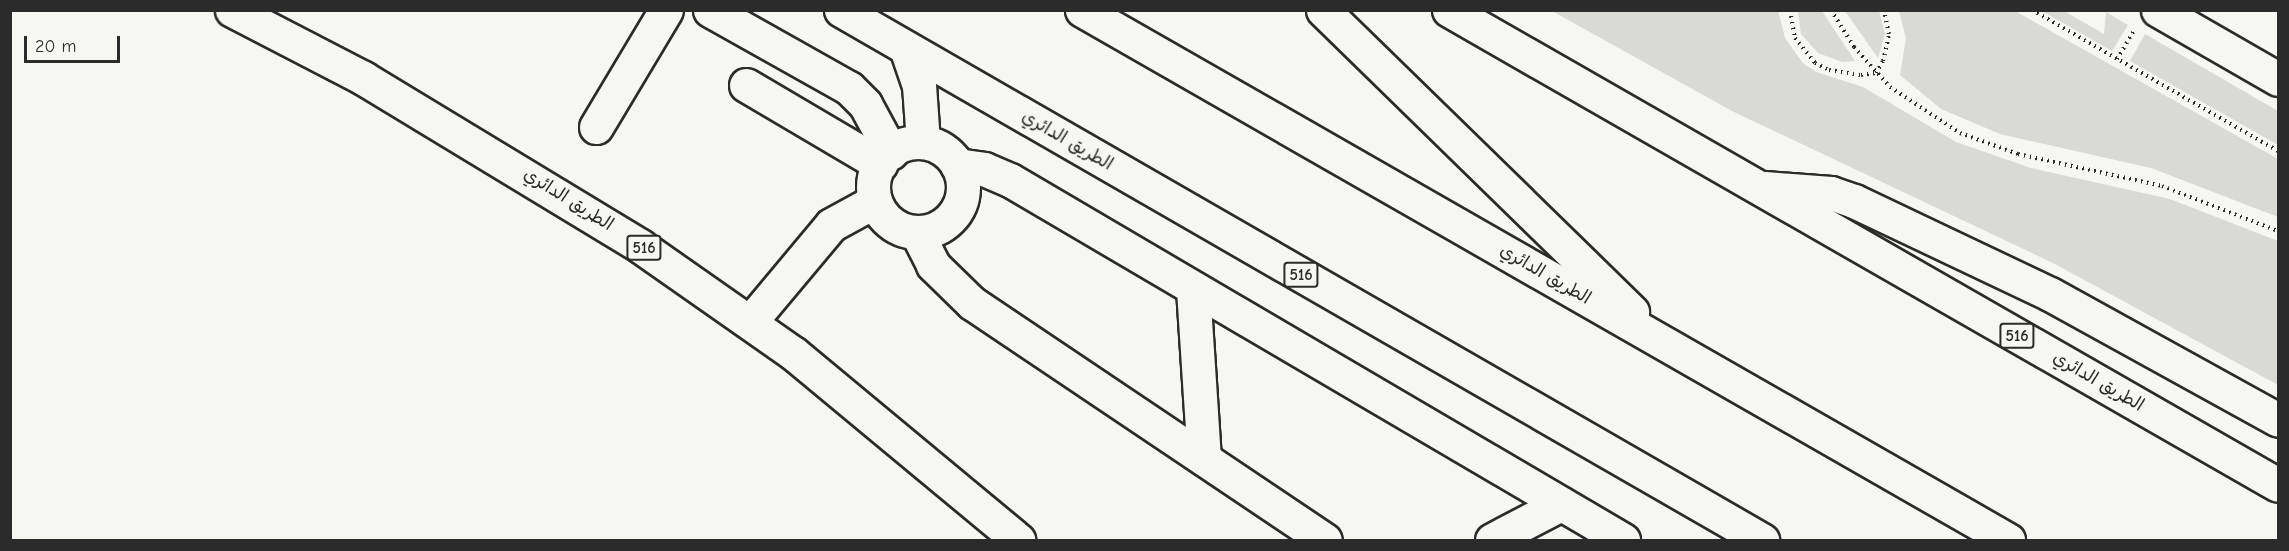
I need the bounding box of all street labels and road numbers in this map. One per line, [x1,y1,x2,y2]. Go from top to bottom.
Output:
street label: الطريق الدائري [1018,106,1116,176]
street label: الطريق الدائري [519,164,617,236]
road number: 516 [626,235,662,261]
street label: الطريق الدائري [1496,240,1594,310]
road number: 516 [1283,262,1319,288]
road number: 516 [1999,323,2035,349]
street label: الطريق الدائري [2049,347,2147,417]

